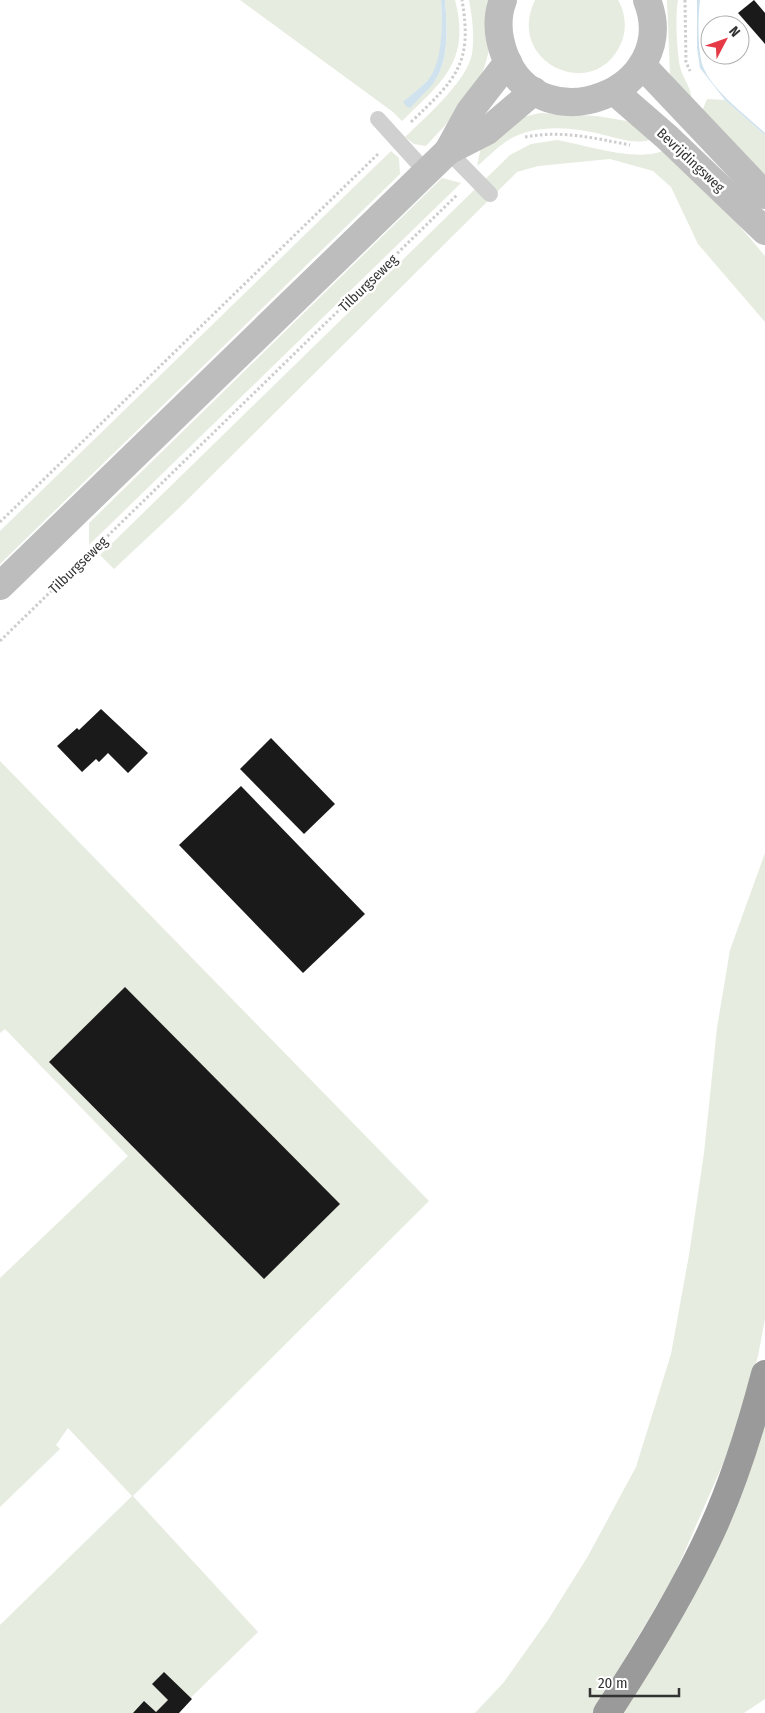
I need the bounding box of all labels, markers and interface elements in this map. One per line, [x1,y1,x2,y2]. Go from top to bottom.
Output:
north arrow [700,15,750,65]
text: N [725,23,744,41]
street label: Bevrijdingsweg [653,125,728,196]
street label: Tilburgseweg [335,251,402,316]
street label: Tilburgseweg [45,533,112,598]
scale bar [590,1666,679,1698]
text: 20 m [598,1674,628,1692]

